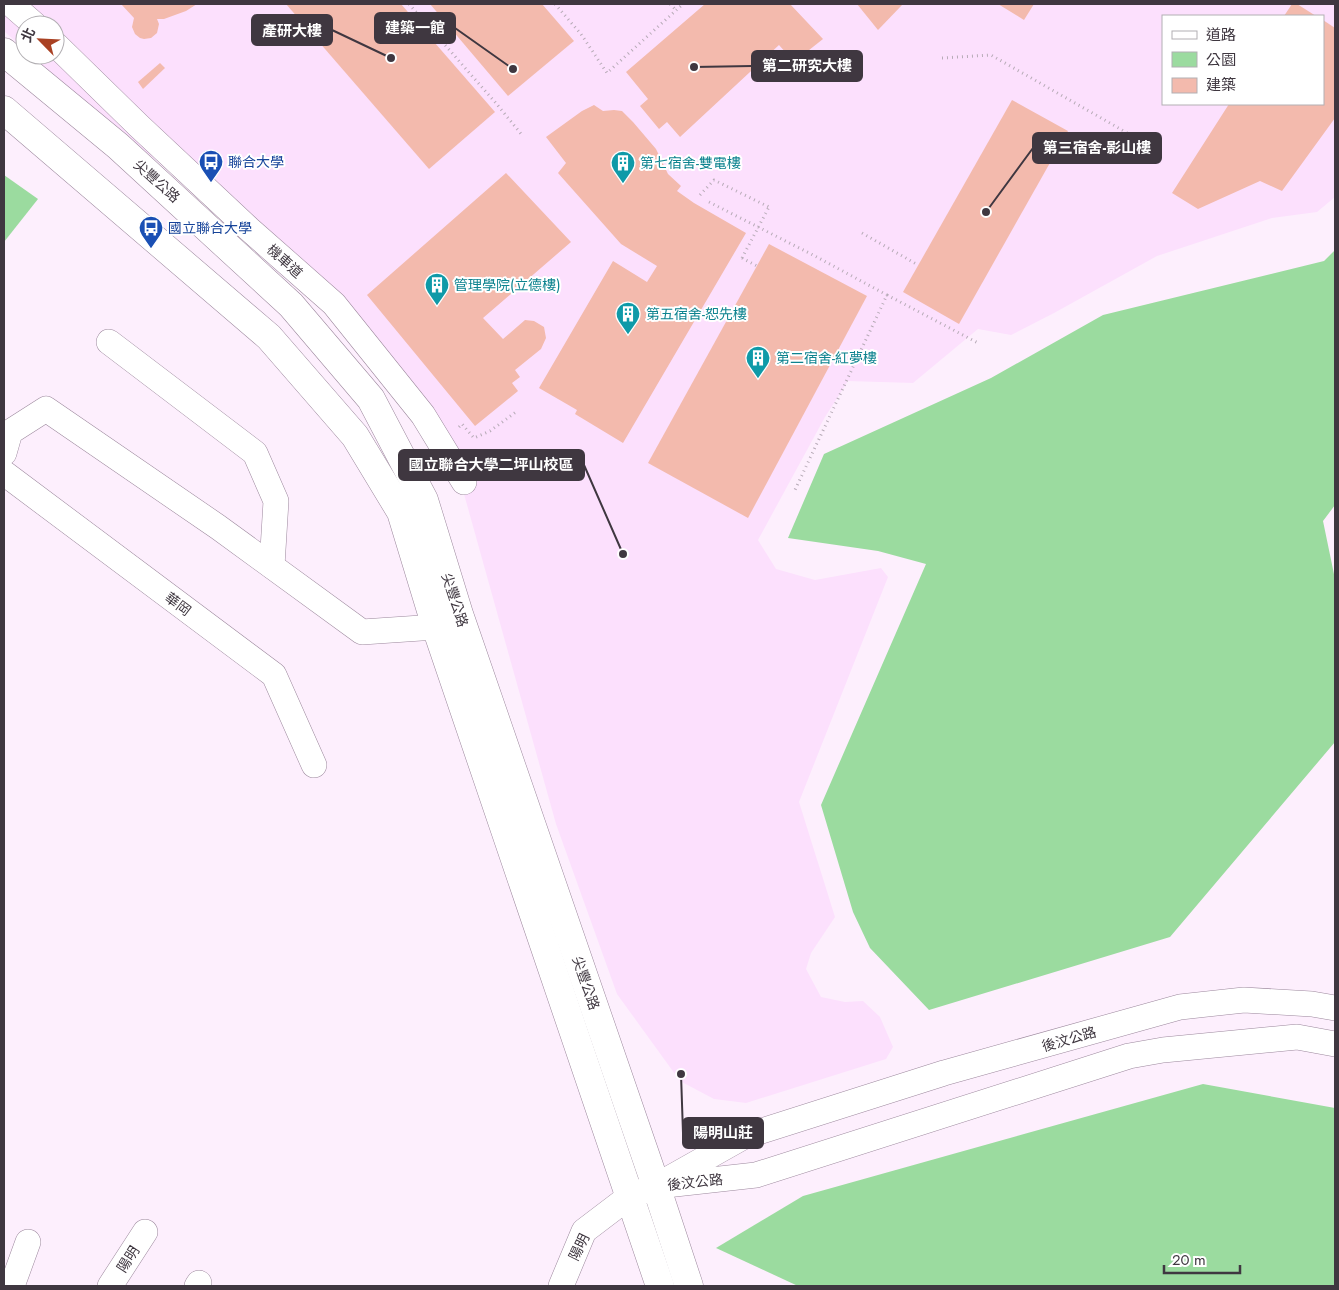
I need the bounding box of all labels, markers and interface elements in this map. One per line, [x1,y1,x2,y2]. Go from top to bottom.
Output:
callout: 建築一館 [375,13,455,43]
north arrow [15,15,65,65]
callout: 產研大樓 [252,15,332,45]
legend [1162,15,1324,105]
text: 建築一館 [385,17,445,39]
text: 產研大樓 [262,20,322,42]
text: 北 [16,24,40,45]
text: 道路 [1206,24,1236,46]
text: 公園 [1206,49,1236,71]
callout: 第二研究大樓 [752,51,862,81]
text: 第二研究大樓 [762,55,852,77]
text: 建築 [1206,74,1236,96]
callout: 第三宿舍-影山樓 [1033,133,1161,163]
text: 第三宿舍-影山樓 [1043,137,1151,159]
bus stop icon: 聯合大學 [198,149,224,183]
building icon: 第七宿舍-雙電樓 [610,150,636,184]
place label: 聯合大學 [228,152,284,172]
place label: 第七宿舍-雙電樓 [640,153,741,173]
street label: 尖豐公路 [130,155,184,207]
bus stop icon: 國立聯合大學 [138,215,164,249]
place label: 國立聯合大學 [168,218,252,238]
street label: 機車道 [263,240,307,282]
building icon: 管理學院(立德樓) [424,272,450,306]
place label: 管理學院(立德樓) [454,275,561,295]
building icon: 第五宿舍-恕先樓 [615,301,641,335]
place label: 第五宿舍-恕先樓 [646,304,747,324]
building icon: 第二宿舍-紅夢樓 [745,345,771,379]
place label: 第二宿舍-紅夢樓 [776,348,877,368]
callout: 國立聯合大學二坪山校區 [399,450,584,480]
text: 國立聯合大學二坪山校區 [408,454,574,476]
street label: 尖豐公路 [437,570,473,630]
street label: 華岡 [161,588,195,620]
street label: 尖豐公路 [567,953,605,1013]
street label: 後汶公路 [1039,1022,1099,1056]
callout: 陽明山莊 [683,1118,763,1148]
text: 陽明山莊 [693,1122,753,1144]
street label: 後汶公路 [666,1169,724,1195]
street label: 陽明 [564,1230,594,1264]
street label: 陽明 [112,1242,144,1276]
scale bar [1164,1242,1240,1274]
text: 20 m [1172,1249,1206,1271]

